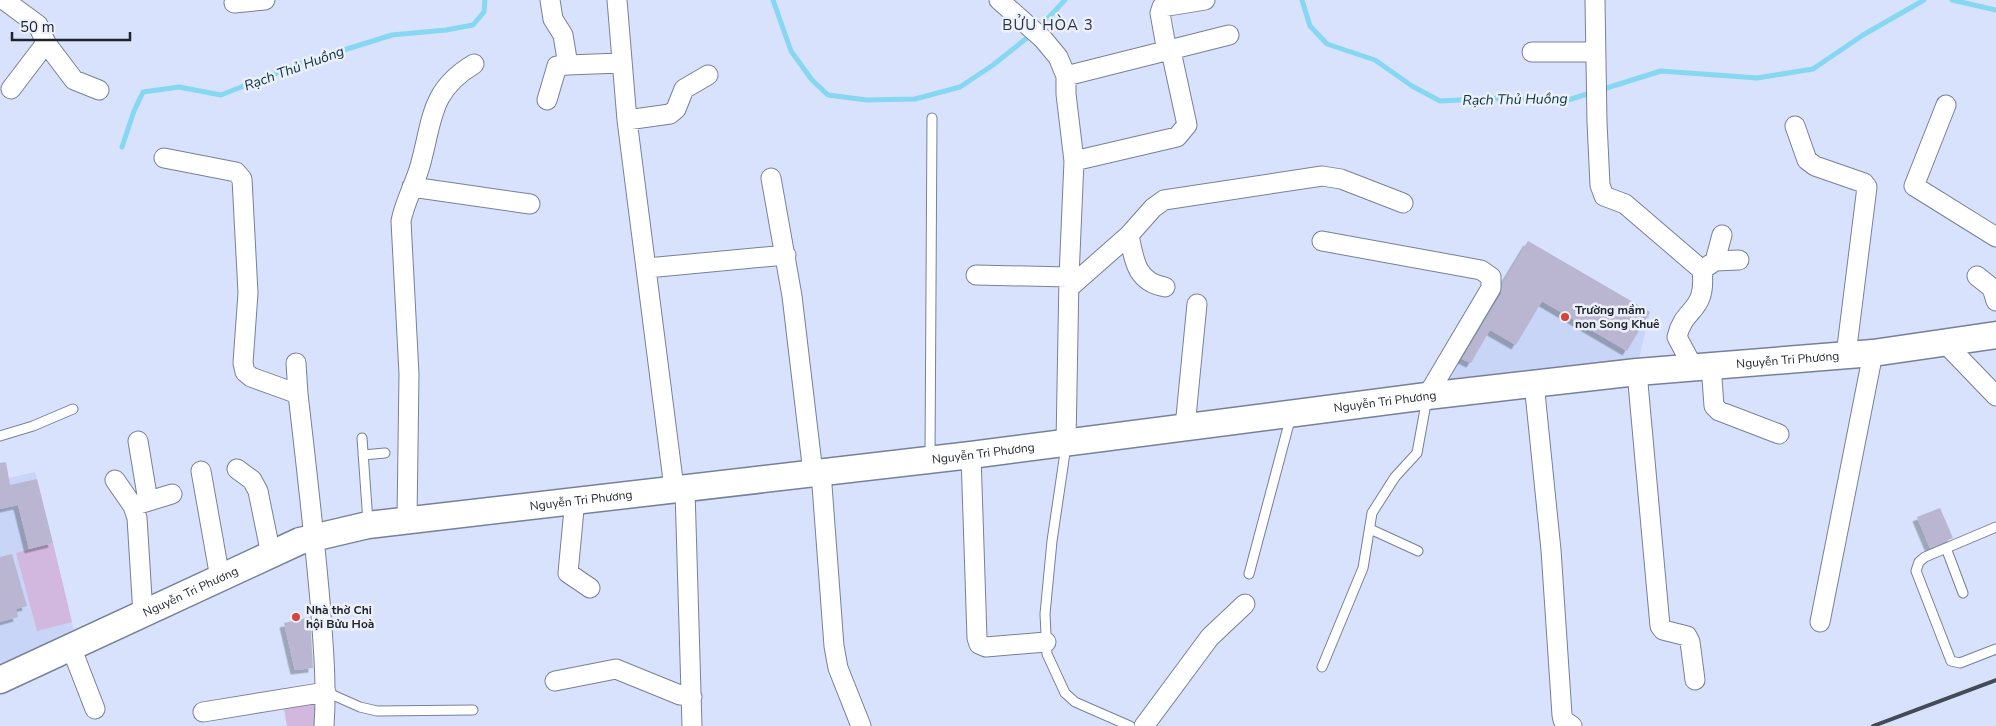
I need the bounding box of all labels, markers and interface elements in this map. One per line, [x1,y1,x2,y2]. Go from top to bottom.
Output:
scale bar [12,10,130,42]
district label: BỬU HÒA 3 [1002,14,1094,35]
text: 50 m [20,17,55,37]
water label: Rạch Thủ Huồng [242,42,347,95]
water label: Rạch Thủ Huồng [1462,89,1568,110]
place label: Trường mầm non Song Khuê [1575,302,1660,332]
marker: Trường mầm non Song Khuê [1559,311,1571,323]
street label: Nguyễn Tri Phương [1736,348,1840,372]
street label: Nguyễn Tri Phương [1333,387,1437,416]
street label: Nguyễn Tri Phương [931,439,1036,467]
street label: Nguyễn Tri Phương [529,486,633,514]
street label: Nguyễn Tri Phương [140,563,241,621]
place label: Nhà thờ Chi hội Bửu Hoà [306,602,374,632]
marker: Nhà thờ Chi hội Bửu Hoà [290,611,302,623]

